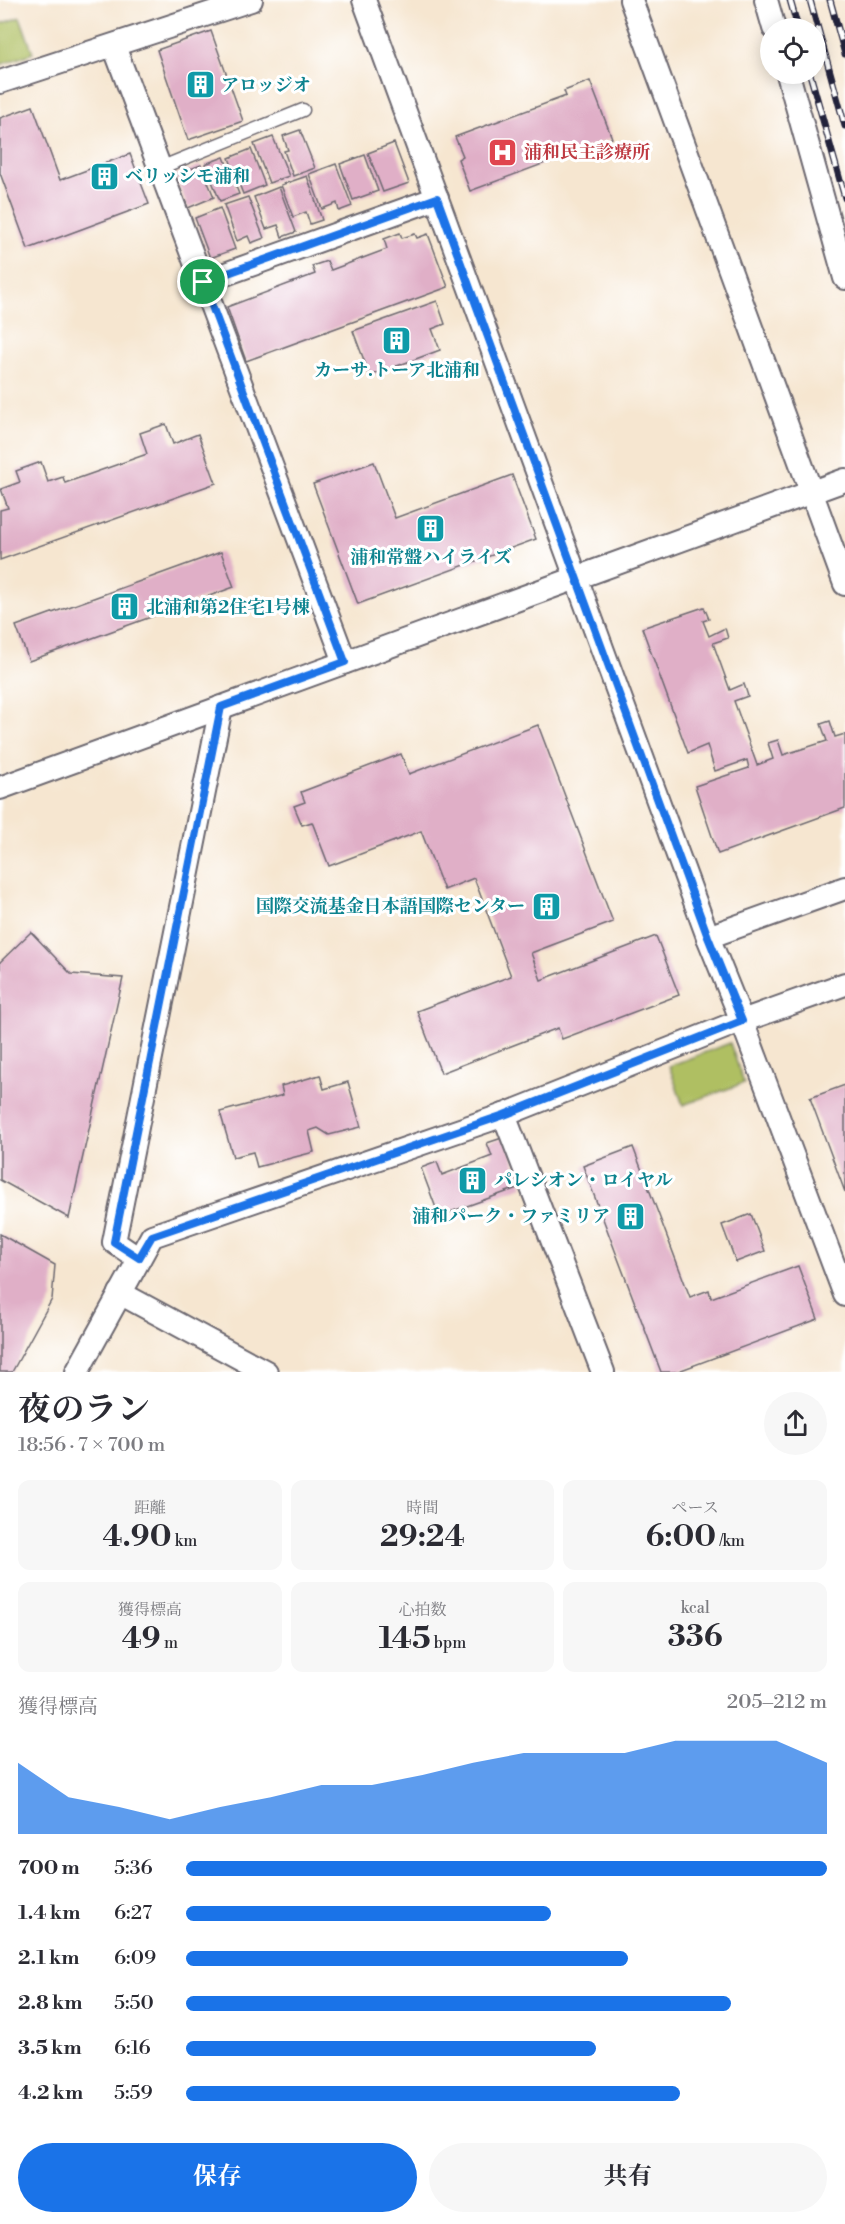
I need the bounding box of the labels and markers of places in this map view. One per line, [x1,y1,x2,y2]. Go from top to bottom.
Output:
building icon: アロッジオ [184,69,216,101]
place label: アロッジオ [221,74,311,97]
hospital icon: 浦和民主診療所 [487,136,519,168]
place label: 浦和民主診療所 [524,141,650,164]
building icon: ベリッシモ浦和 [88,160,120,192]
place label: ベリッシモ浦和 [125,165,250,188]
pin [177,256,228,307]
building icon: カーサ.トーア北浦和 [381,325,413,357]
place label: カーサ.トーア北浦和 [314,359,480,382]
building icon: 浦和常盤ハイライズ [415,512,447,544]
place label: 浦和常盤ハイライズ [350,546,512,569]
building icon: 北浦和第2住宅1号棟 [109,591,141,623]
place label: 北浦和第2住宅1号棟 [146,596,310,619]
building icon: 国際交流基金日本語国際センター [530,890,562,922]
place label: 国際交流基金日本語国際センター [256,895,525,918]
building icon: パレシオン・ロイヤル [457,1164,489,1196]
place label: パレシオン・ロイヤル [494,1169,673,1192]
building icon: 浦和パーク・ファミリア [615,1200,647,1232]
place label: 浦和パーク・ファミリア [412,1205,610,1228]

